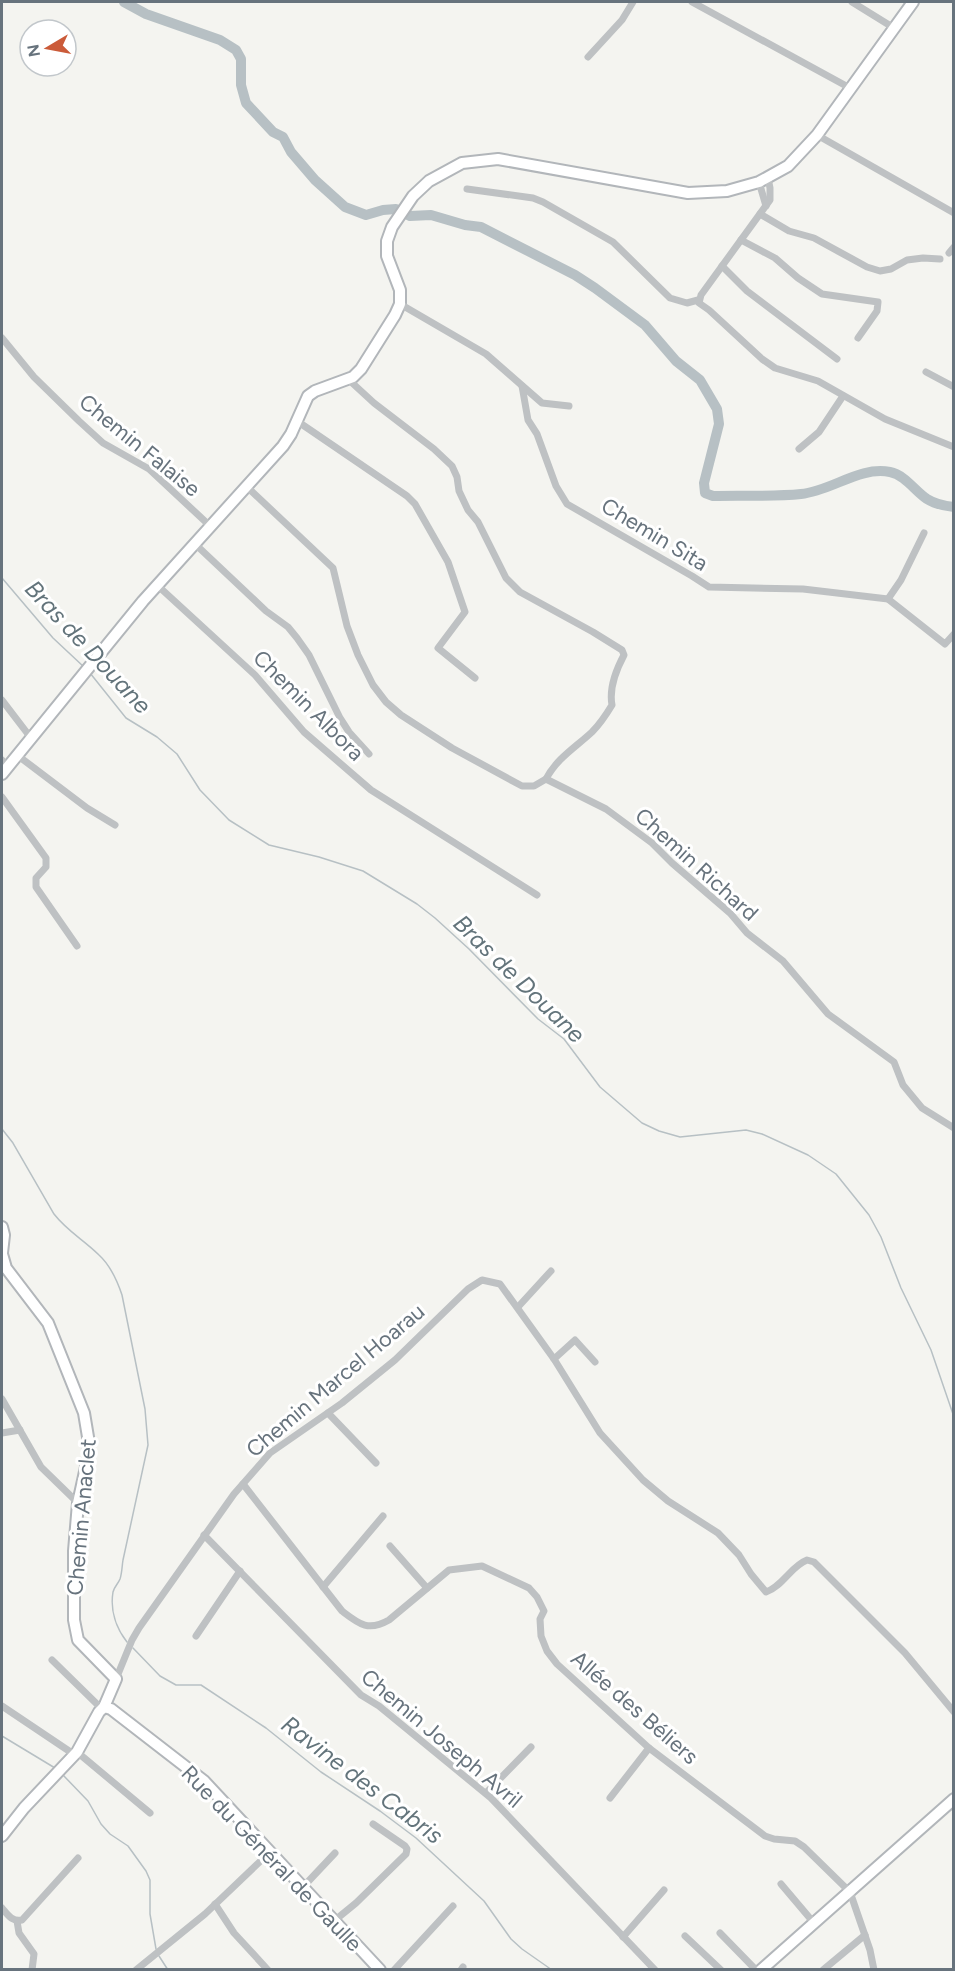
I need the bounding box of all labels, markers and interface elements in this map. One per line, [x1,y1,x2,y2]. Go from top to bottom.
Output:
north arrow [18,18,78,78]
text: N [23,43,44,58]
street label: Chemin Falaise [74,388,206,502]
street label: Chemin Sita [596,492,713,577]
water label: Bras de Douane [19,574,158,719]
street label: Chemin Albora [248,644,370,766]
street label: Chemin Richard [630,802,764,927]
water label: Bras de Douane [448,909,591,1049]
street label: Chemin Marcel Hoarau [241,1298,430,1463]
street label: Chemin Anaclet [61,1438,102,1596]
street label: Allée des Béliers [566,1645,704,1770]
street label: Chemin Joseph Avril [356,1663,528,1814]
water label: Ravine des Cabris [276,1709,449,1850]
street label: Rue du Général de Gaulle [176,1760,368,1957]

